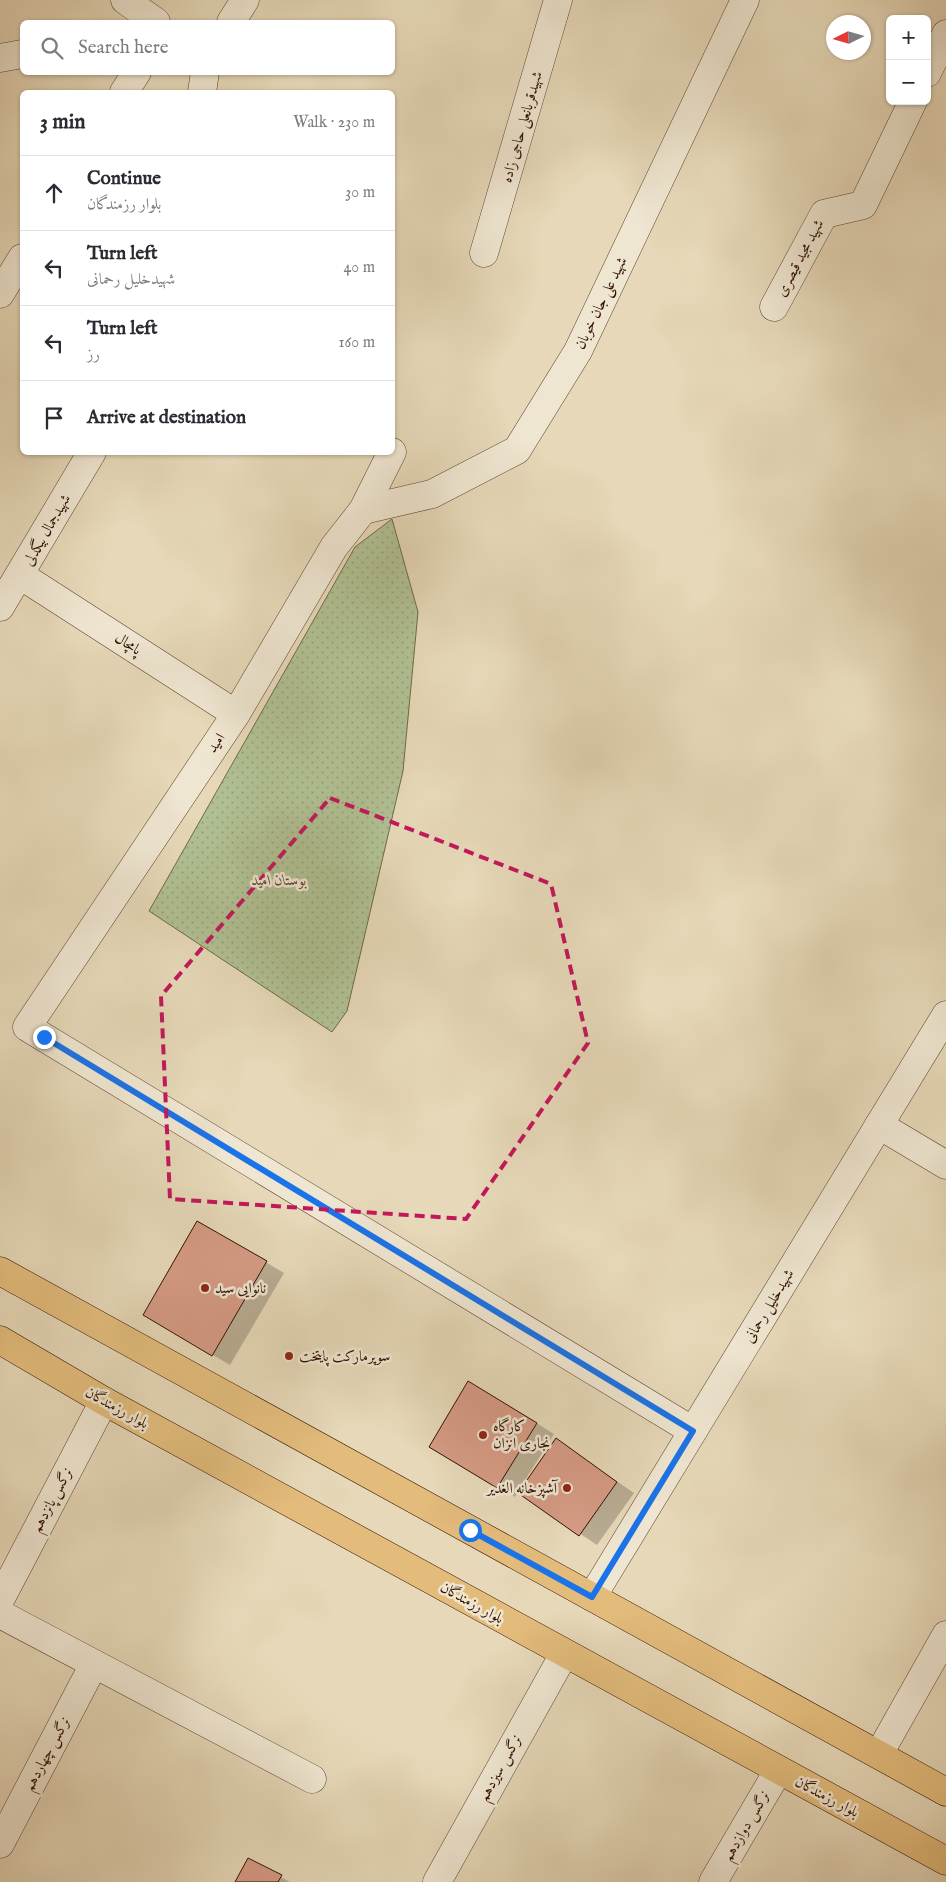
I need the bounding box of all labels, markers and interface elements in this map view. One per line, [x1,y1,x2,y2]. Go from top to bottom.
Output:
north arrow [826,15,871,60]
map controls [886,15,931,105]
button: + [886,15,931,60]
search box [20,20,395,75]
icon: search [38,34,66,62]
text: Search here [78,36,169,60]
button: − [886,60,931,105]
street label: شهیدقربانعلی حاجی زاده [497,69,548,185]
text: 3 min [40,109,85,136]
text: Walk · 230 m [293,113,375,133]
text: Continue [87,167,161,191]
icon: ahead [40,179,68,207]
text: 30 m [345,183,375,203]
text: بلوار رزمندگان [87,195,161,215]
street label: شهید مجید قیصری [772,216,828,300]
text: Turn left [87,242,158,266]
icon: left [40,254,68,282]
street label: شهید علی جان خوبان [570,254,632,353]
text: 40 m [343,258,375,278]
text: شهیدخلیل رحمانی [87,270,175,290]
text: Turn left [87,317,158,341]
icon: left [40,329,68,357]
text: 160 m [339,333,375,353]
text: رز [87,345,100,365]
icon: arrive [40,404,68,432]
text: Arrive at destination [87,406,246,430]
street label: شهیدجمال بیگدلی [19,491,75,569]
street label: پامچال [111,628,146,661]
street label: امید [203,729,229,757]
park label: بوستان امید [251,871,307,890]
route end [33,1026,56,1049]
street label: شهیدخلیل رحمانی [740,1266,799,1347]
place label: نانوایی سید [215,1279,266,1298]
marker: نانوایی سید [199,1282,211,1294]
place label: سوپرمارکت پایتخت [299,1347,390,1367]
marker: سوپرمارکت پایتخت [283,1350,295,1362]
street label: بلوار رزمندگان [82,1383,152,1433]
place label: کارگاه نجاری انزان [493,1417,550,1453]
marker: کارگاه نجاری انزان [477,1429,489,1441]
street label: نرگس پانزدهم [27,1464,81,1538]
place label: آشپزخانه الغدیر [485,1479,559,1498]
marker: آشپزخانه الغدیر [561,1482,573,1494]
route start [459,1519,482,1542]
street label: بلوار رزمندگان [437,1578,507,1628]
street label: نرگس چهاردهم [19,1713,78,1796]
street label: نرگس سیزدهم [474,1731,530,1807]
street label: بلوار رزمندگان [792,1772,862,1822]
street label: نرگس دوازدهم [718,1787,777,1867]

